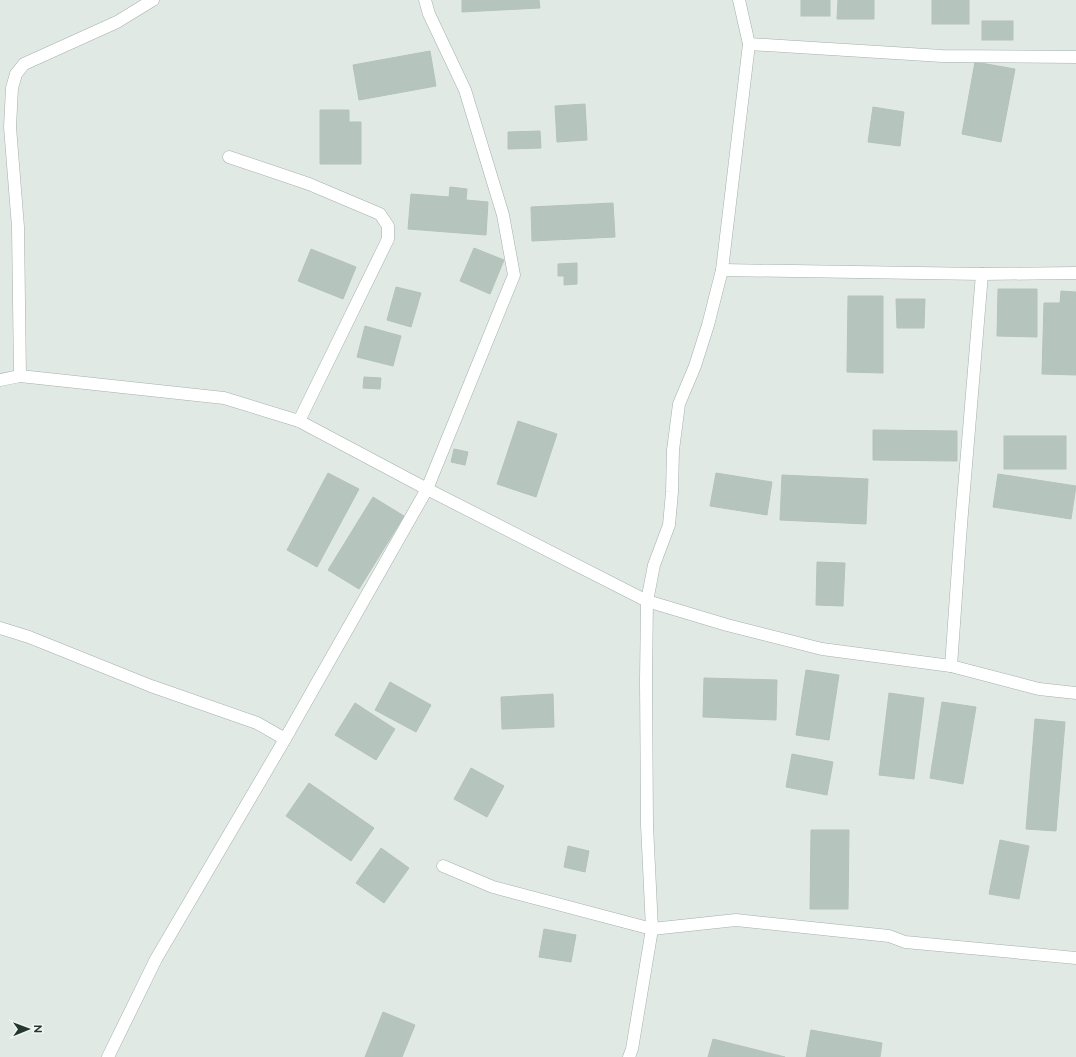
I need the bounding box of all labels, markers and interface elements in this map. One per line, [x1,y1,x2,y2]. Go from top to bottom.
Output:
north arrow [8,1009,48,1049]
text: N [31,1025,44,1033]

